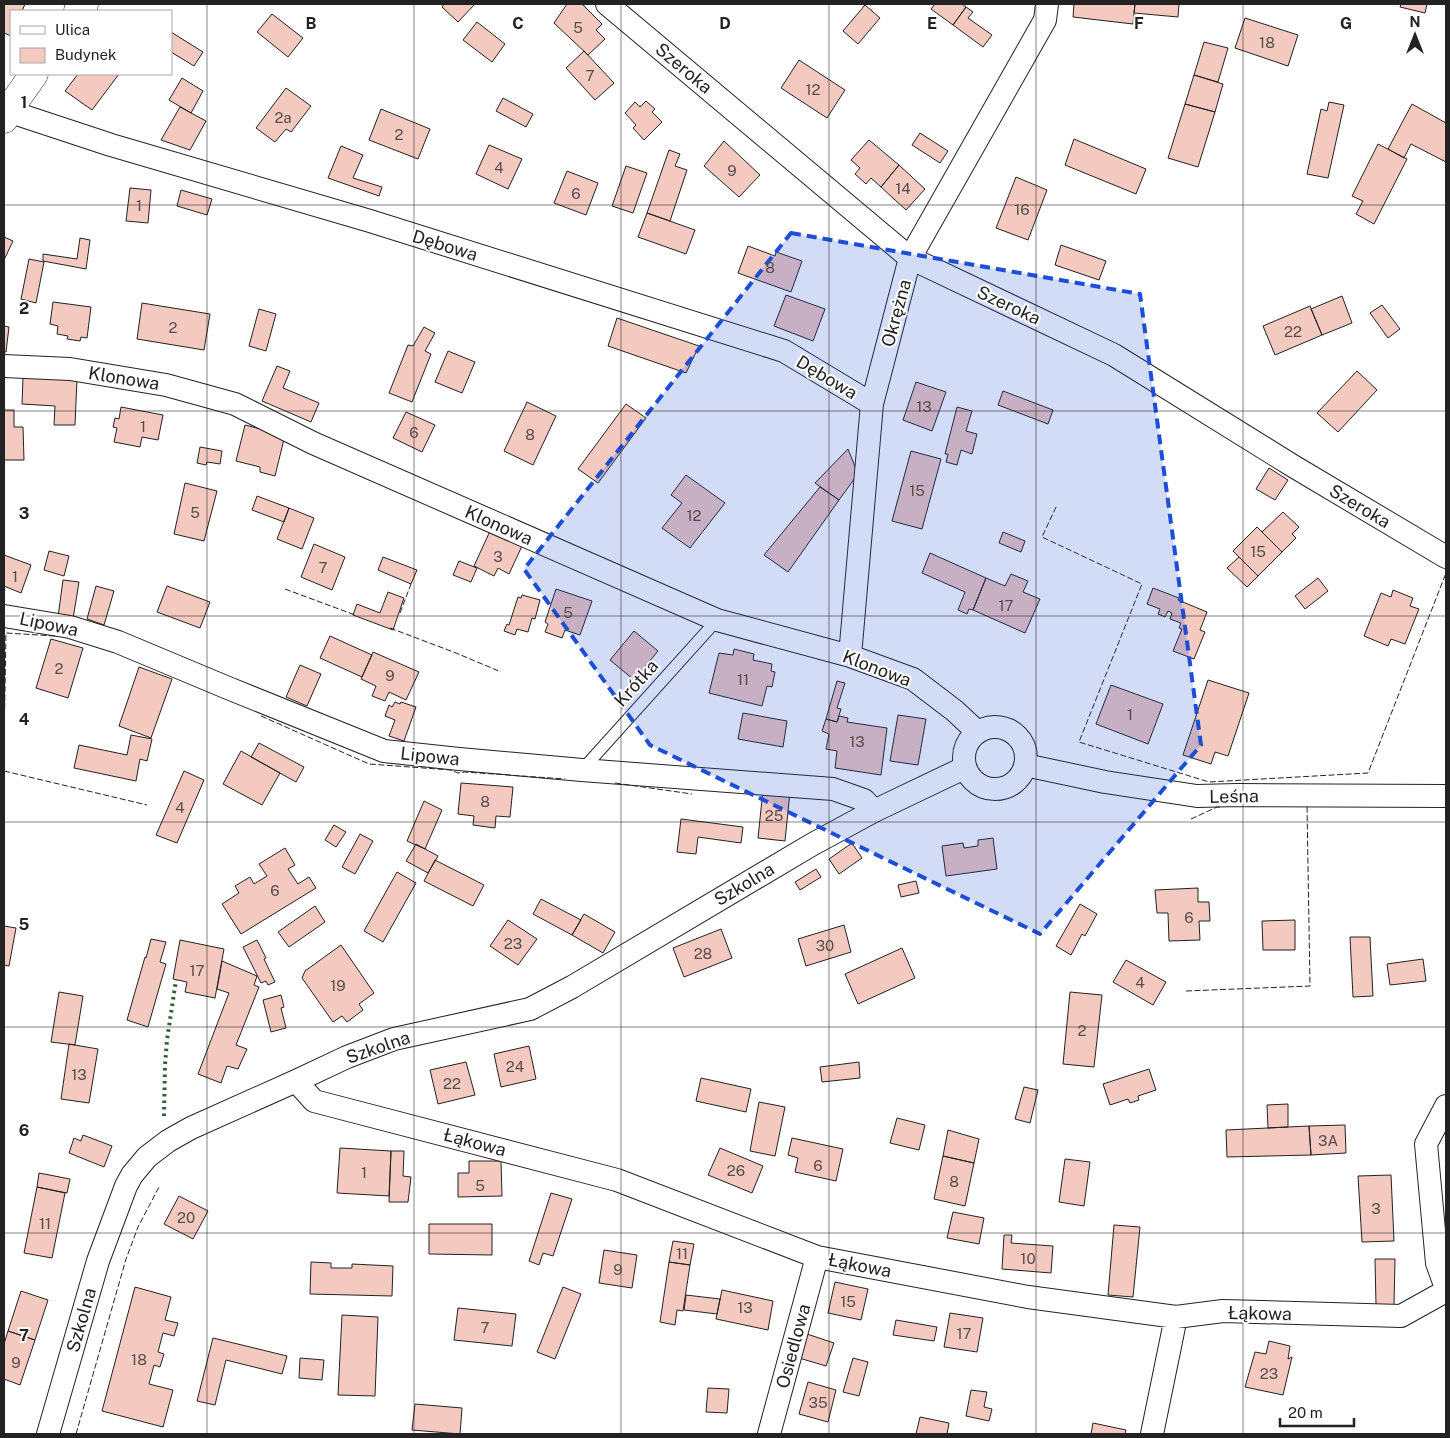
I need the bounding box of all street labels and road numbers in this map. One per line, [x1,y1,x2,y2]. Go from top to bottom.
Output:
street label: Szeroka [651,38,717,98]
street label: Dębowa [410,225,480,265]
street label: Okrężna [877,277,915,349]
street label: Szeroka [974,281,1044,329]
street label: Dębowa [793,351,861,403]
street label: Klonowa [87,362,161,394]
street label: Szeroka [1326,480,1394,532]
street label: Klonowa [462,501,536,549]
street label: Lipowa [18,608,80,640]
street label: Klonowa [840,645,914,691]
street label: Krótka [610,655,662,711]
street label: Lipowa [399,742,461,770]
street label: Leśna [1209,785,1259,807]
street label: Szkolna [710,858,778,910]
street label: Szkolna [343,1026,413,1068]
street label: Łąkowa [442,1124,508,1160]
street label: Łąkowa [827,1249,893,1281]
street label: Szkolna [62,1285,100,1355]
street label: Osiedlowa [772,1301,814,1391]
street label: Łąkowa [1228,1302,1292,1324]

